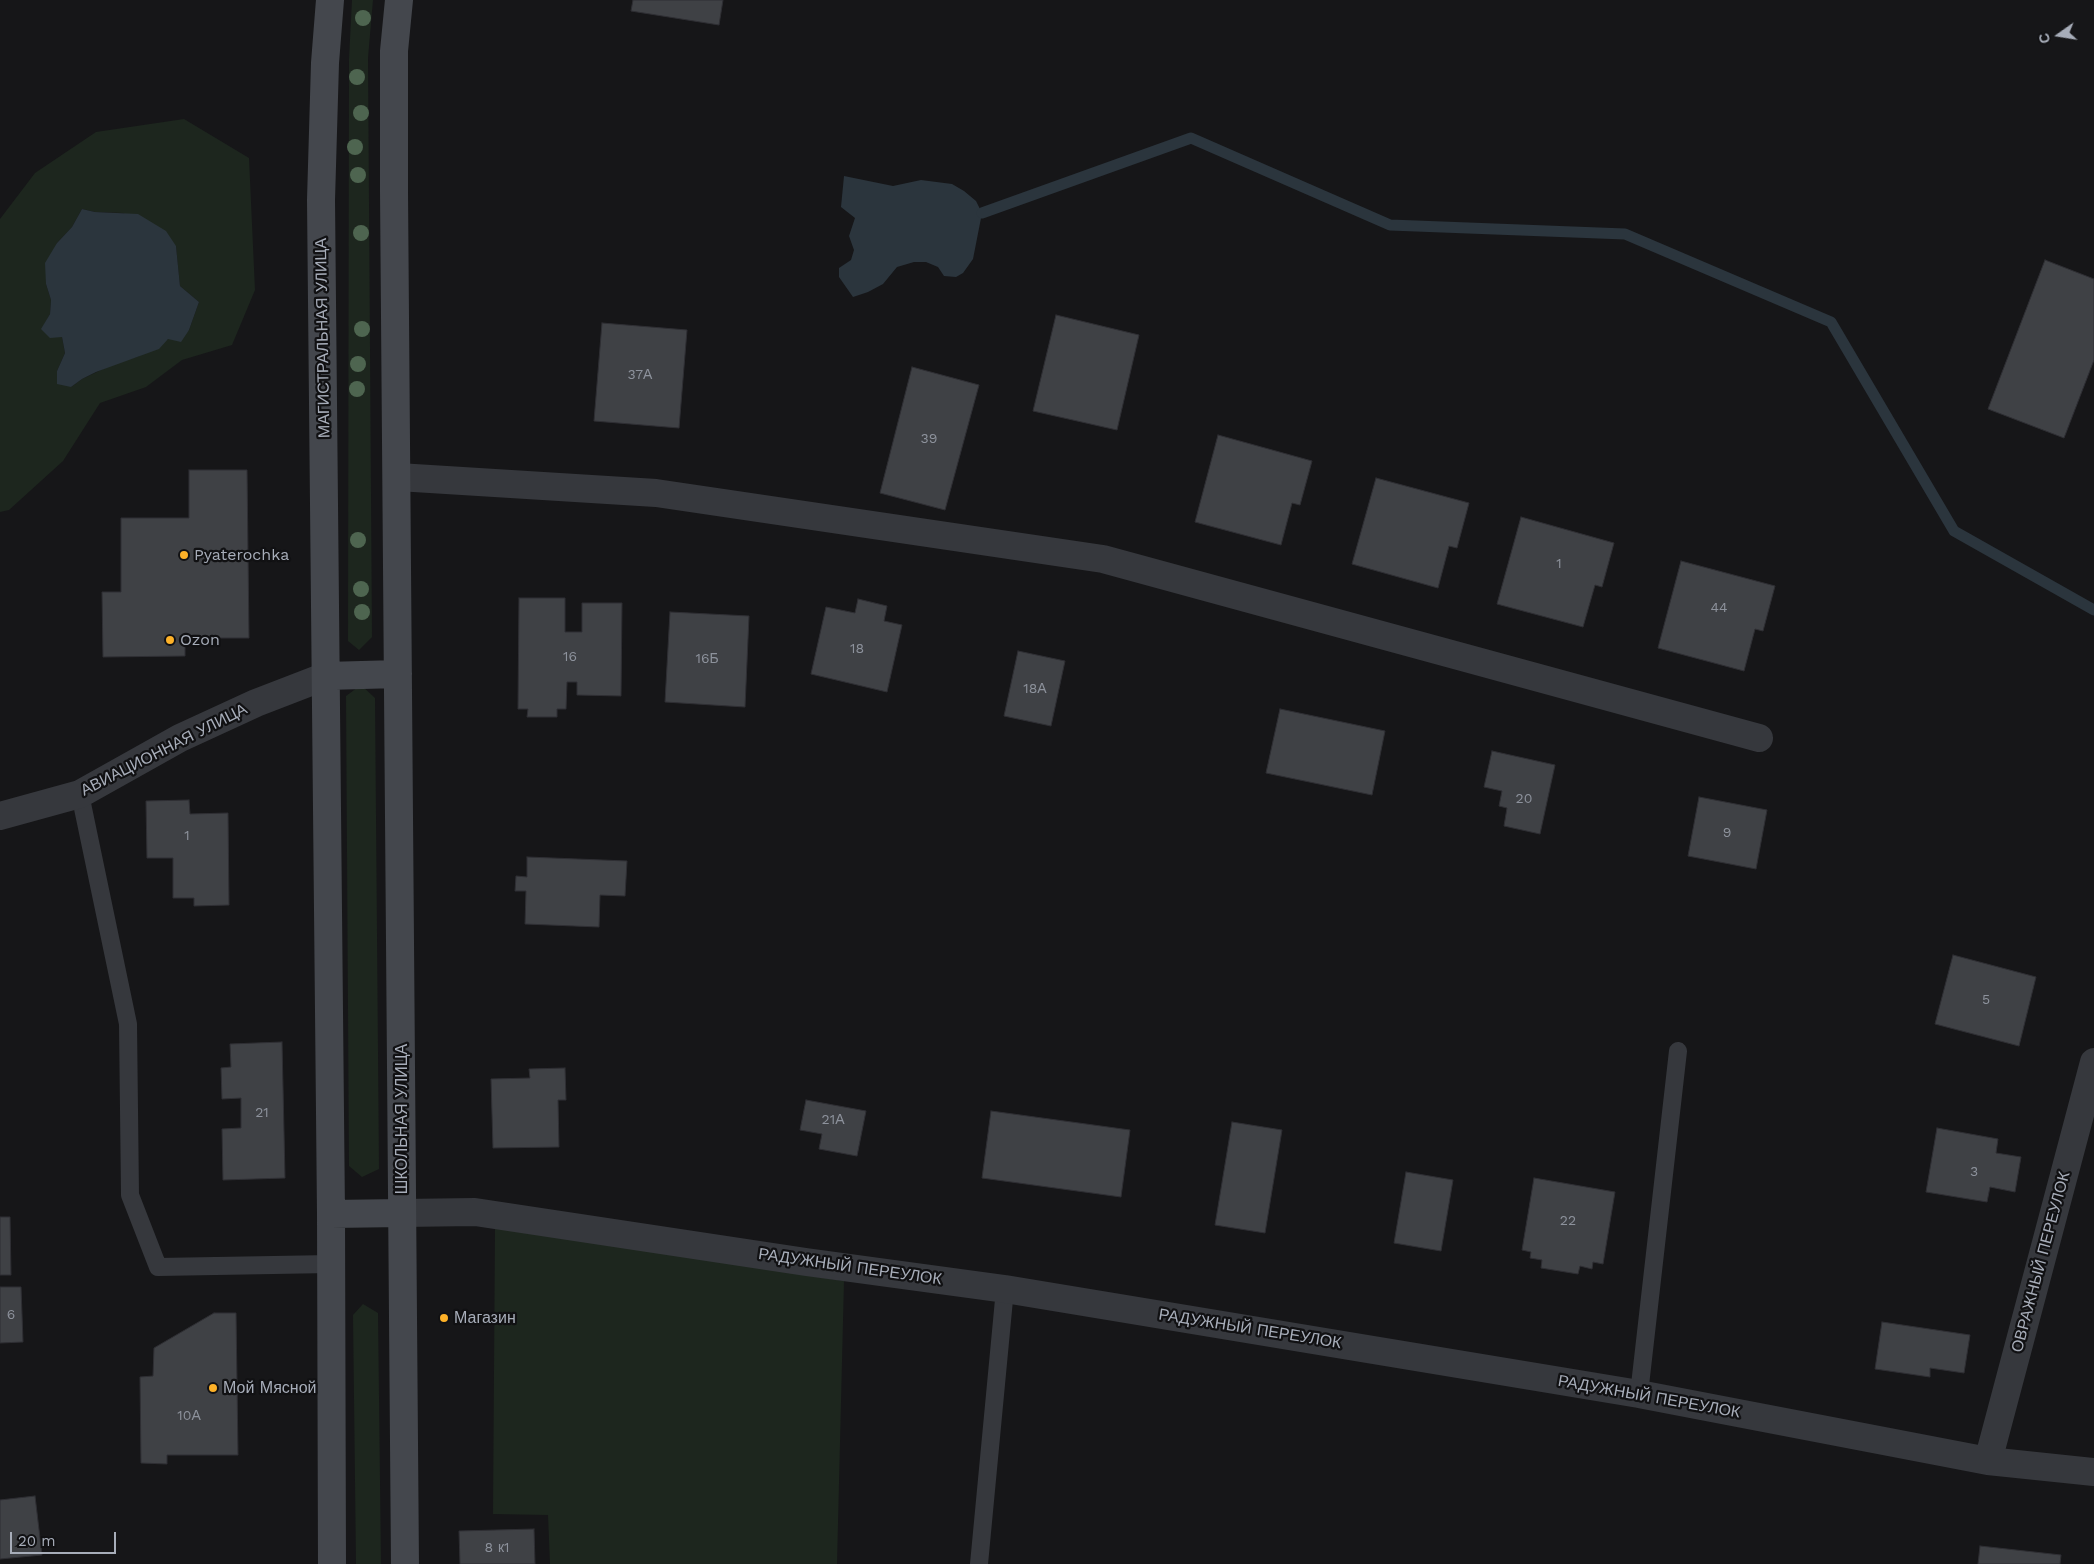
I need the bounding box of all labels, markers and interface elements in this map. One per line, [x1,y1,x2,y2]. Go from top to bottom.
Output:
north arrow [2034,10,2084,60]
text: С [2035,32,2053,45]
street label: МАГИСТРАЛЬНАЯ УЛИЦА [312,238,334,438]
house number: 37А [628,367,652,383]
house number: 39 [921,431,937,447]
place label: Pyaterochka [194,545,289,565]
marker: Pyaterochka [178,549,190,561]
house number: 1 [1556,556,1562,572]
house number: 44 [1710,600,1728,616]
place label: Ozon [180,630,220,650]
marker: Ozon [164,634,176,646]
house number: 18 [850,641,864,657]
house number: 16 [563,649,577,665]
house number: 16Б [695,651,719,667]
house number: 18А [1023,681,1047,697]
street label: АВИАЦИОННАЯ УЛИЦА [78,700,250,800]
house number: 20 [1516,791,1532,807]
house number: 9 [1723,825,1731,841]
house number: 1 [184,828,190,844]
house number: 5 [1982,992,1990,1008]
street label: ШКОЛЬНАЯ УЛИЦА [392,1044,412,1194]
house number: 21 [255,1105,269,1121]
house number: 21А [822,1112,844,1128]
house number: 3 [1970,1164,1978,1180]
street label: ОВРАЖНЫЙ ПЕРЕУЛОК [2008,1170,2074,1354]
house number: 22 [1560,1213,1576,1229]
street label: РАДУЖНЫЙ ПЕРЕУЛОК [757,1245,943,1289]
street label: РАДУЖНЫЙ ПЕРЕУЛОК [1157,1305,1343,1353]
house number: 6 [7,1307,15,1323]
place label: Магазин [454,1308,516,1328]
marker: Магазин [438,1312,450,1324]
street label: РАДУЖНЫЙ ПЕРЕУЛОК [1556,1371,1742,1423]
place label: Мой Мясной [223,1378,316,1398]
marker: Мой Мясной [207,1382,219,1394]
house number: 10А [177,1408,201,1424]
scale bar [12,1522,119,1554]
text: 20 m [18,1532,56,1550]
house number: 8 к1 [485,1540,509,1556]

